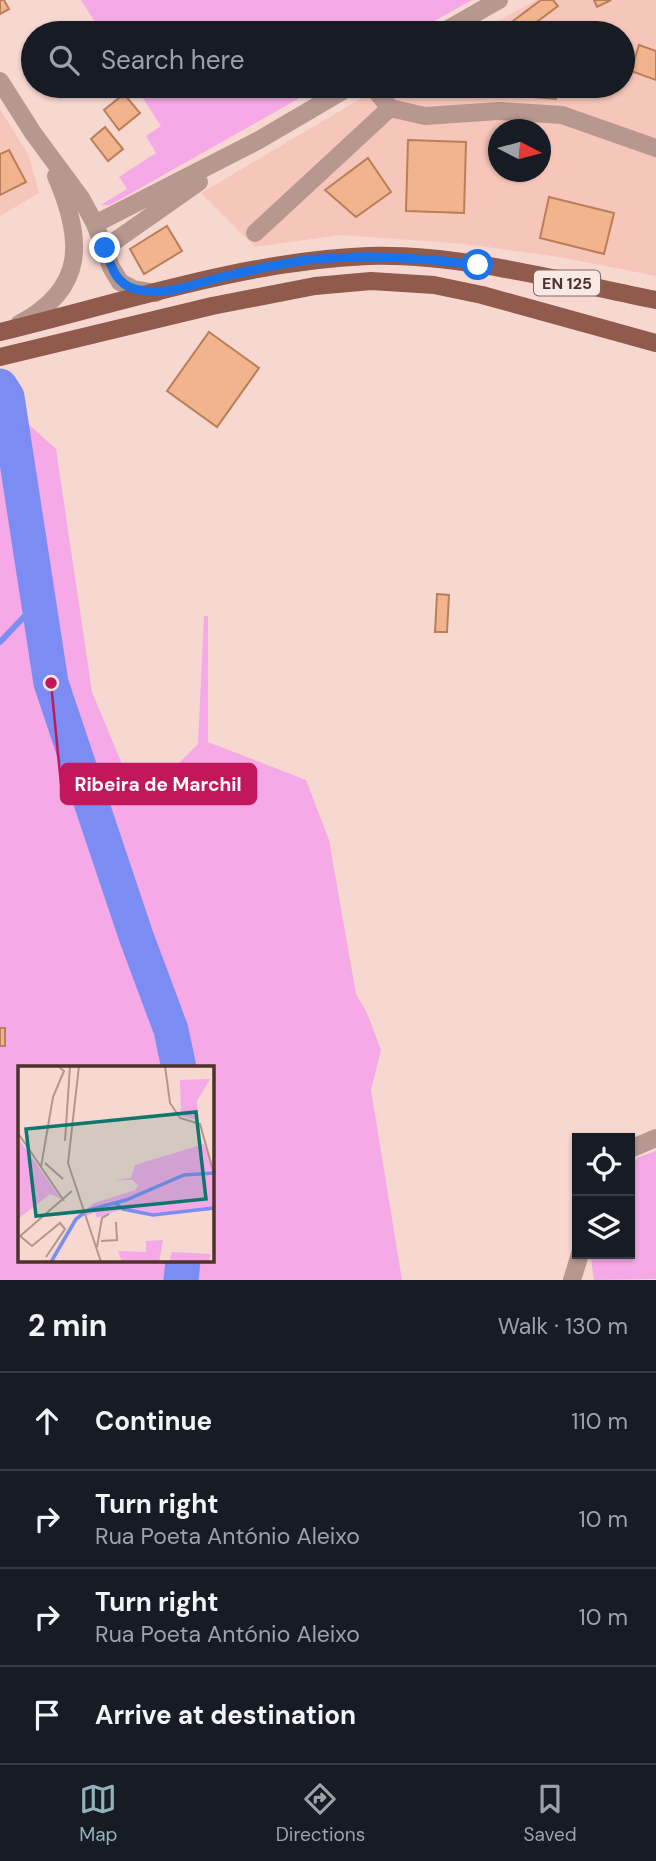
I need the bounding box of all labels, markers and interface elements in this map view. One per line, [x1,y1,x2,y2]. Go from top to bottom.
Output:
search box [21,21,635,98]
icon: search [45,41,83,79]
text: Search here [101,43,244,77]
north arrow [488,119,551,182]
route end [89,232,120,263]
route start [462,249,493,280]
road number: EN 125 [534,270,600,296]
callout: Ribeira de Marchil [61,764,256,804]
text: Ribeira de Marchil [74,772,242,797]
inset map [18,1066,214,1262]
map controls [572,1133,635,1259]
button: locate [572,1133,635,1196]
button: layers [572,1196,635,1259]
text: 2 min [28,1306,107,1345]
text: Walk · 130 m [498,1311,628,1341]
icon: ahead [28,1402,66,1440]
text: Continue [95,1404,212,1438]
text: 110 m [571,1406,628,1436]
text: Turn right [95,1487,219,1521]
icon: right [28,1500,66,1538]
text: 10 m [578,1504,628,1534]
text: Rua Poeta António Aleixo [95,1521,360,1551]
text: Turn right [95,1585,219,1619]
icon: right [28,1598,66,1636]
text: 10 m [578,1602,628,1632]
text: Rua Poeta António Aleixo [95,1619,360,1649]
icon: arrive [28,1696,66,1734]
text: Arrive at destination [95,1698,356,1732]
tab: Map [79,1780,117,1847]
tab: Directions [276,1780,365,1847]
tab: Saved [524,1780,577,1847]

